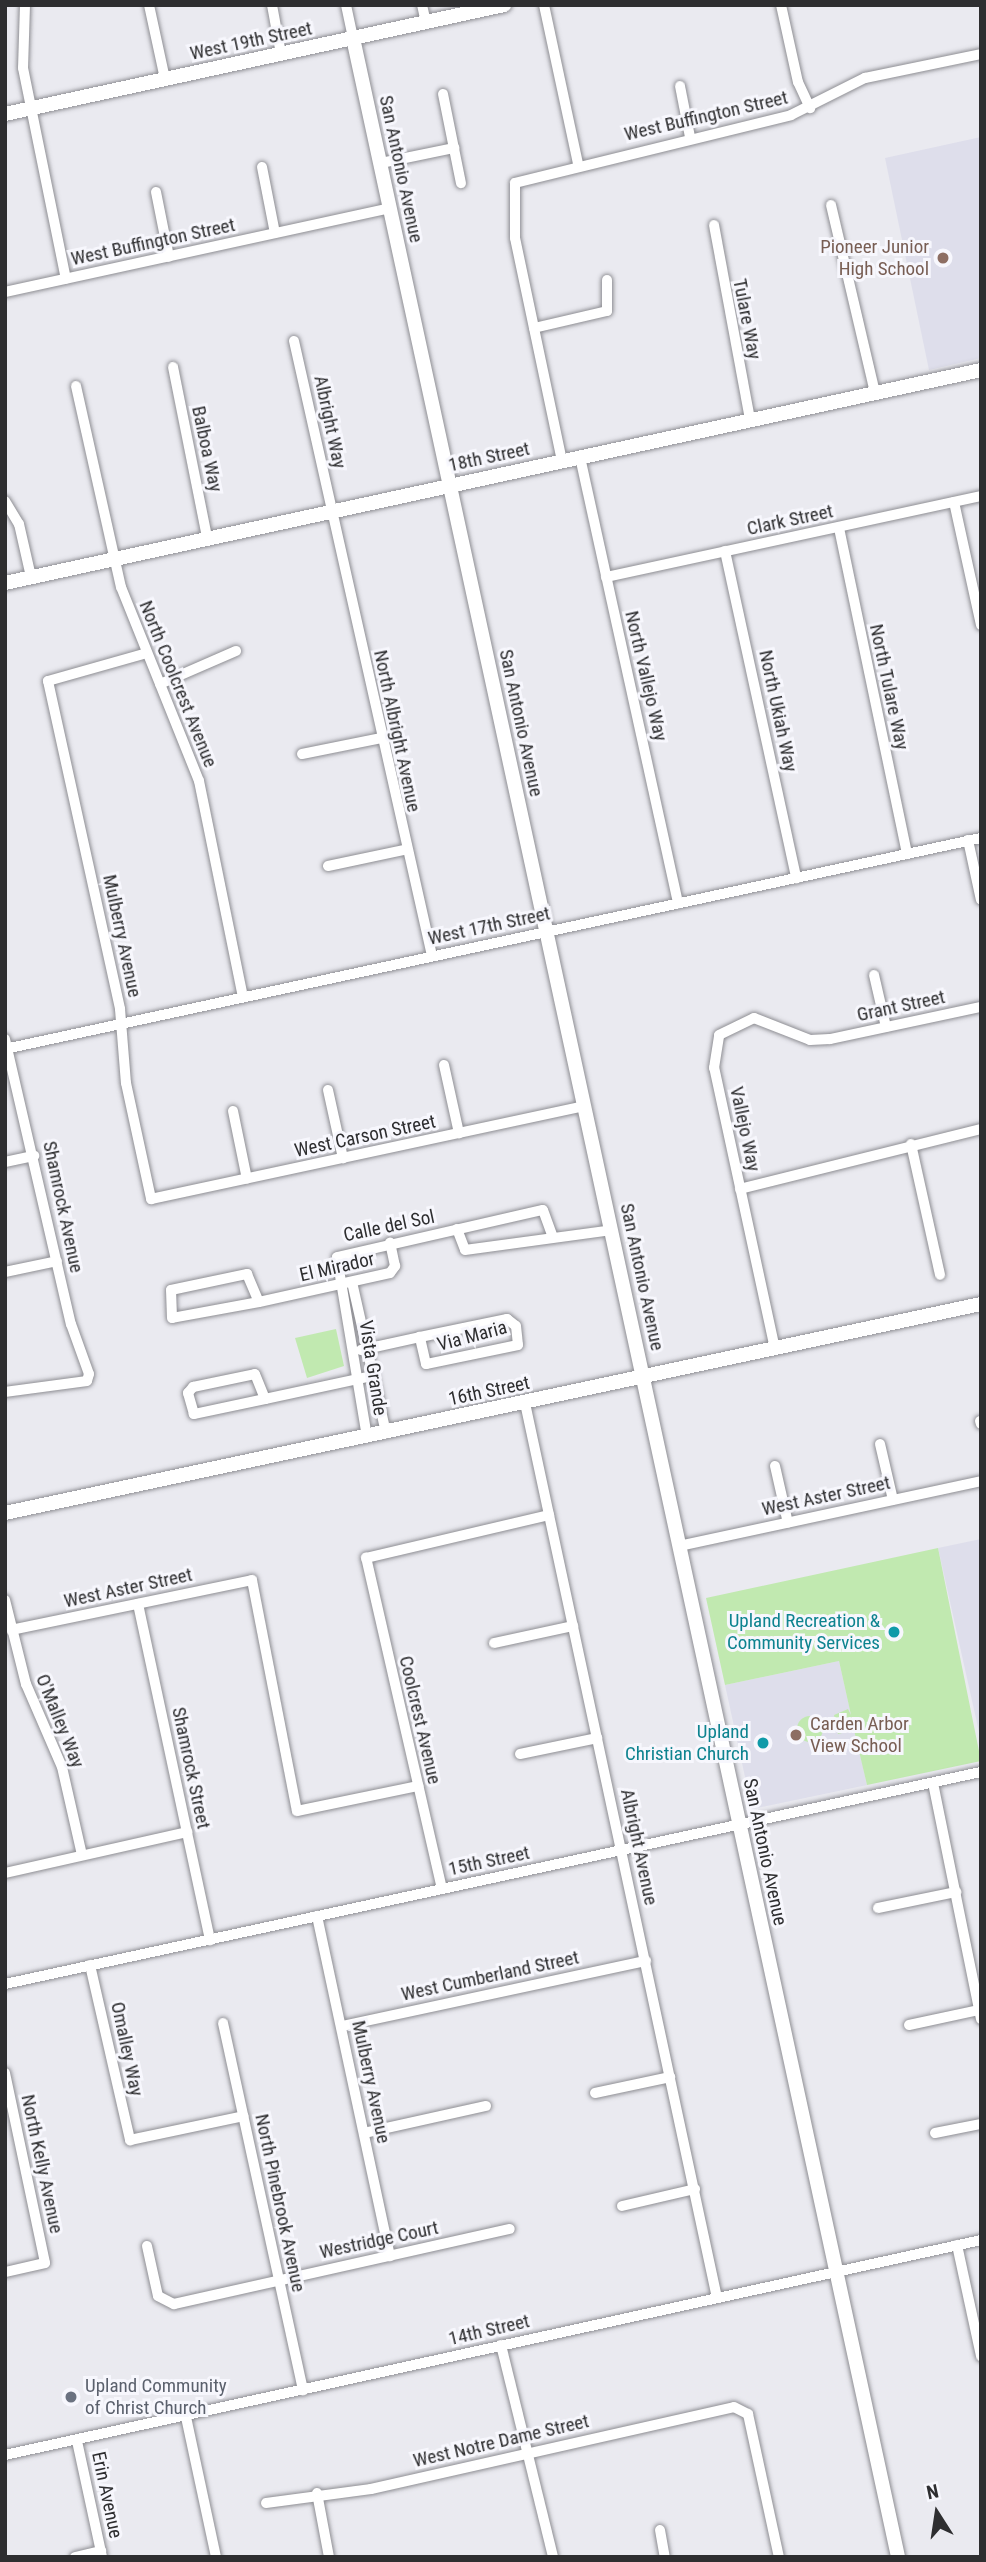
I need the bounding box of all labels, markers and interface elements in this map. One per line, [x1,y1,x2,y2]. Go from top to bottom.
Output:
street label: West 19th Street [188,17,314,65]
street label: West Buffington Street [622,86,790,146]
street label: San Antonio Avenue [374,93,428,245]
street label: West Buffington Street [69,213,237,271]
place label: Pioneer Junior High School [820,236,929,280]
marker: Pioneer Junior High School [935,250,951,266]
street label: Tulare Way [728,277,766,361]
street label: Albright Way [309,373,351,471]
street label: Balboa Way [187,404,227,494]
street label: 18th Street [446,437,532,477]
street label: Clark Street [745,500,835,540]
street label: North Coolcrest Avenue [134,597,222,771]
street label: North Vallejo Way [620,609,672,743]
street label: North Tulare Way [865,622,913,752]
street label: San Antonio Avenue [494,647,548,799]
street label: North Albright Avenue [369,648,425,814]
street label: North Ukiah Way [754,648,802,774]
street label: Mulberry Avenue [98,873,146,999]
street label: West 17th Street [426,902,552,950]
street label: Grant Street [855,986,947,1026]
street label: Vallejo Way [725,1084,765,1174]
street label: West Carson Street [292,1110,438,1162]
street label: Shamrock Avenue [38,1139,88,1275]
street label: San Antonio Avenue [615,1201,669,1353]
street label: Calle del Sol [341,1205,437,1247]
street label: El Mirador [297,1247,377,1287]
street label: Via Maria [435,1316,509,1356]
street label: Vista Grande [354,1319,392,1417]
street label: 16th Street [446,1371,532,1411]
street label: West Aster Street [760,1471,892,1521]
street label: West Aster Street [62,1563,194,1613]
place label: Upland Recreation & Community Services [727,1610,880,1654]
marker: Upland Recreation & Community Services [886,1624,902,1640]
street label: Coolcrest Avenue [394,1654,446,1786]
street label: O'Malley Way [31,1671,89,1771]
street label: Shamrock Street [167,1705,215,1831]
place label: Carden Arbor View School [810,1713,909,1757]
place label: Upland Christian Church [625,1721,749,1765]
marker: Carden Arbor View School [788,1727,804,1743]
marker: Upland Christian Church [755,1735,771,1751]
street label: San Antonio Avenue [738,1776,792,1928]
street label: Albright Avenue [616,1787,662,1907]
street label: 15th Street [446,1841,532,1881]
street label: West Cumberland Street [399,1946,581,2006]
street label: Omalley Way [106,2000,148,2098]
street label: Mulberry Avenue [347,2019,395,2145]
street label: North Kelly Avenue [16,2092,68,2236]
street label: North Pinebrook Avenue [250,2112,310,2294]
street label: Westridge Court [317,2216,441,2264]
street label: 14th Street [446,2310,532,2350]
place label: Upland Community of Christ Church [85,2375,227,2419]
marker: Upland Community of Christ Church [63,2389,79,2405]
street label: West Notre Dame Street [411,2410,591,2472]
street label: Erin Avenue [87,2450,127,2540]
north arrow [902,2478,972,2548]
text: N [924,2480,941,2504]

